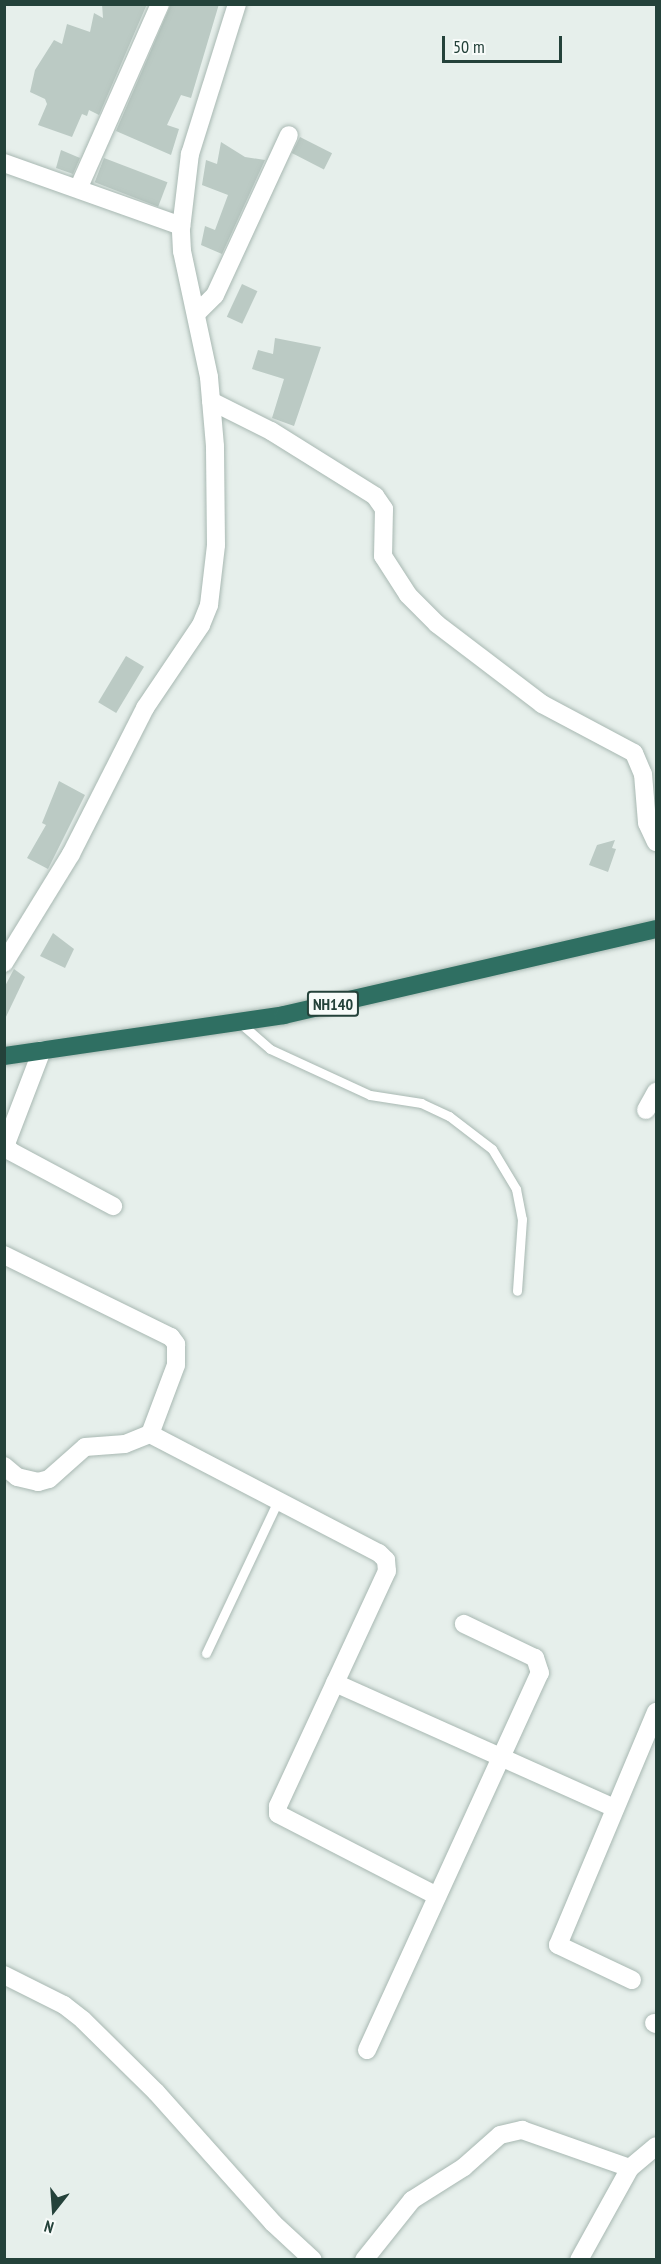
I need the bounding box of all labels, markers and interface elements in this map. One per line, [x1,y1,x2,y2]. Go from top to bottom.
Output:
scale bar [445,24,565,62]
text: 50 m [453,35,485,58]
road number: NH140 [306,991,360,1017]
north arrow [24,2180,84,2240]
text: N [42,2216,56,2238]

